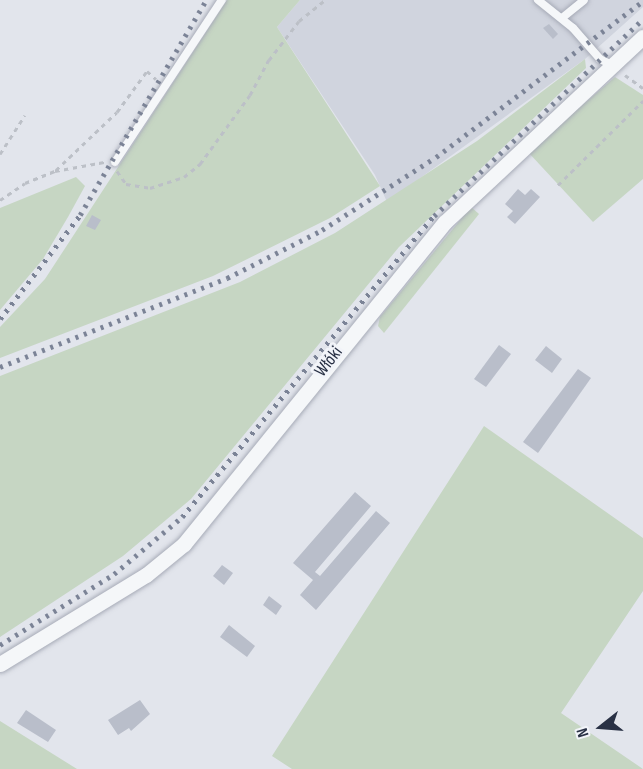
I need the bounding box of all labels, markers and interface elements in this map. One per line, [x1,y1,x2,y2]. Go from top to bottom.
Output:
street label: Włóki [310,342,348,382]
north arrow [571,697,631,757]
text: N [573,726,594,739]

